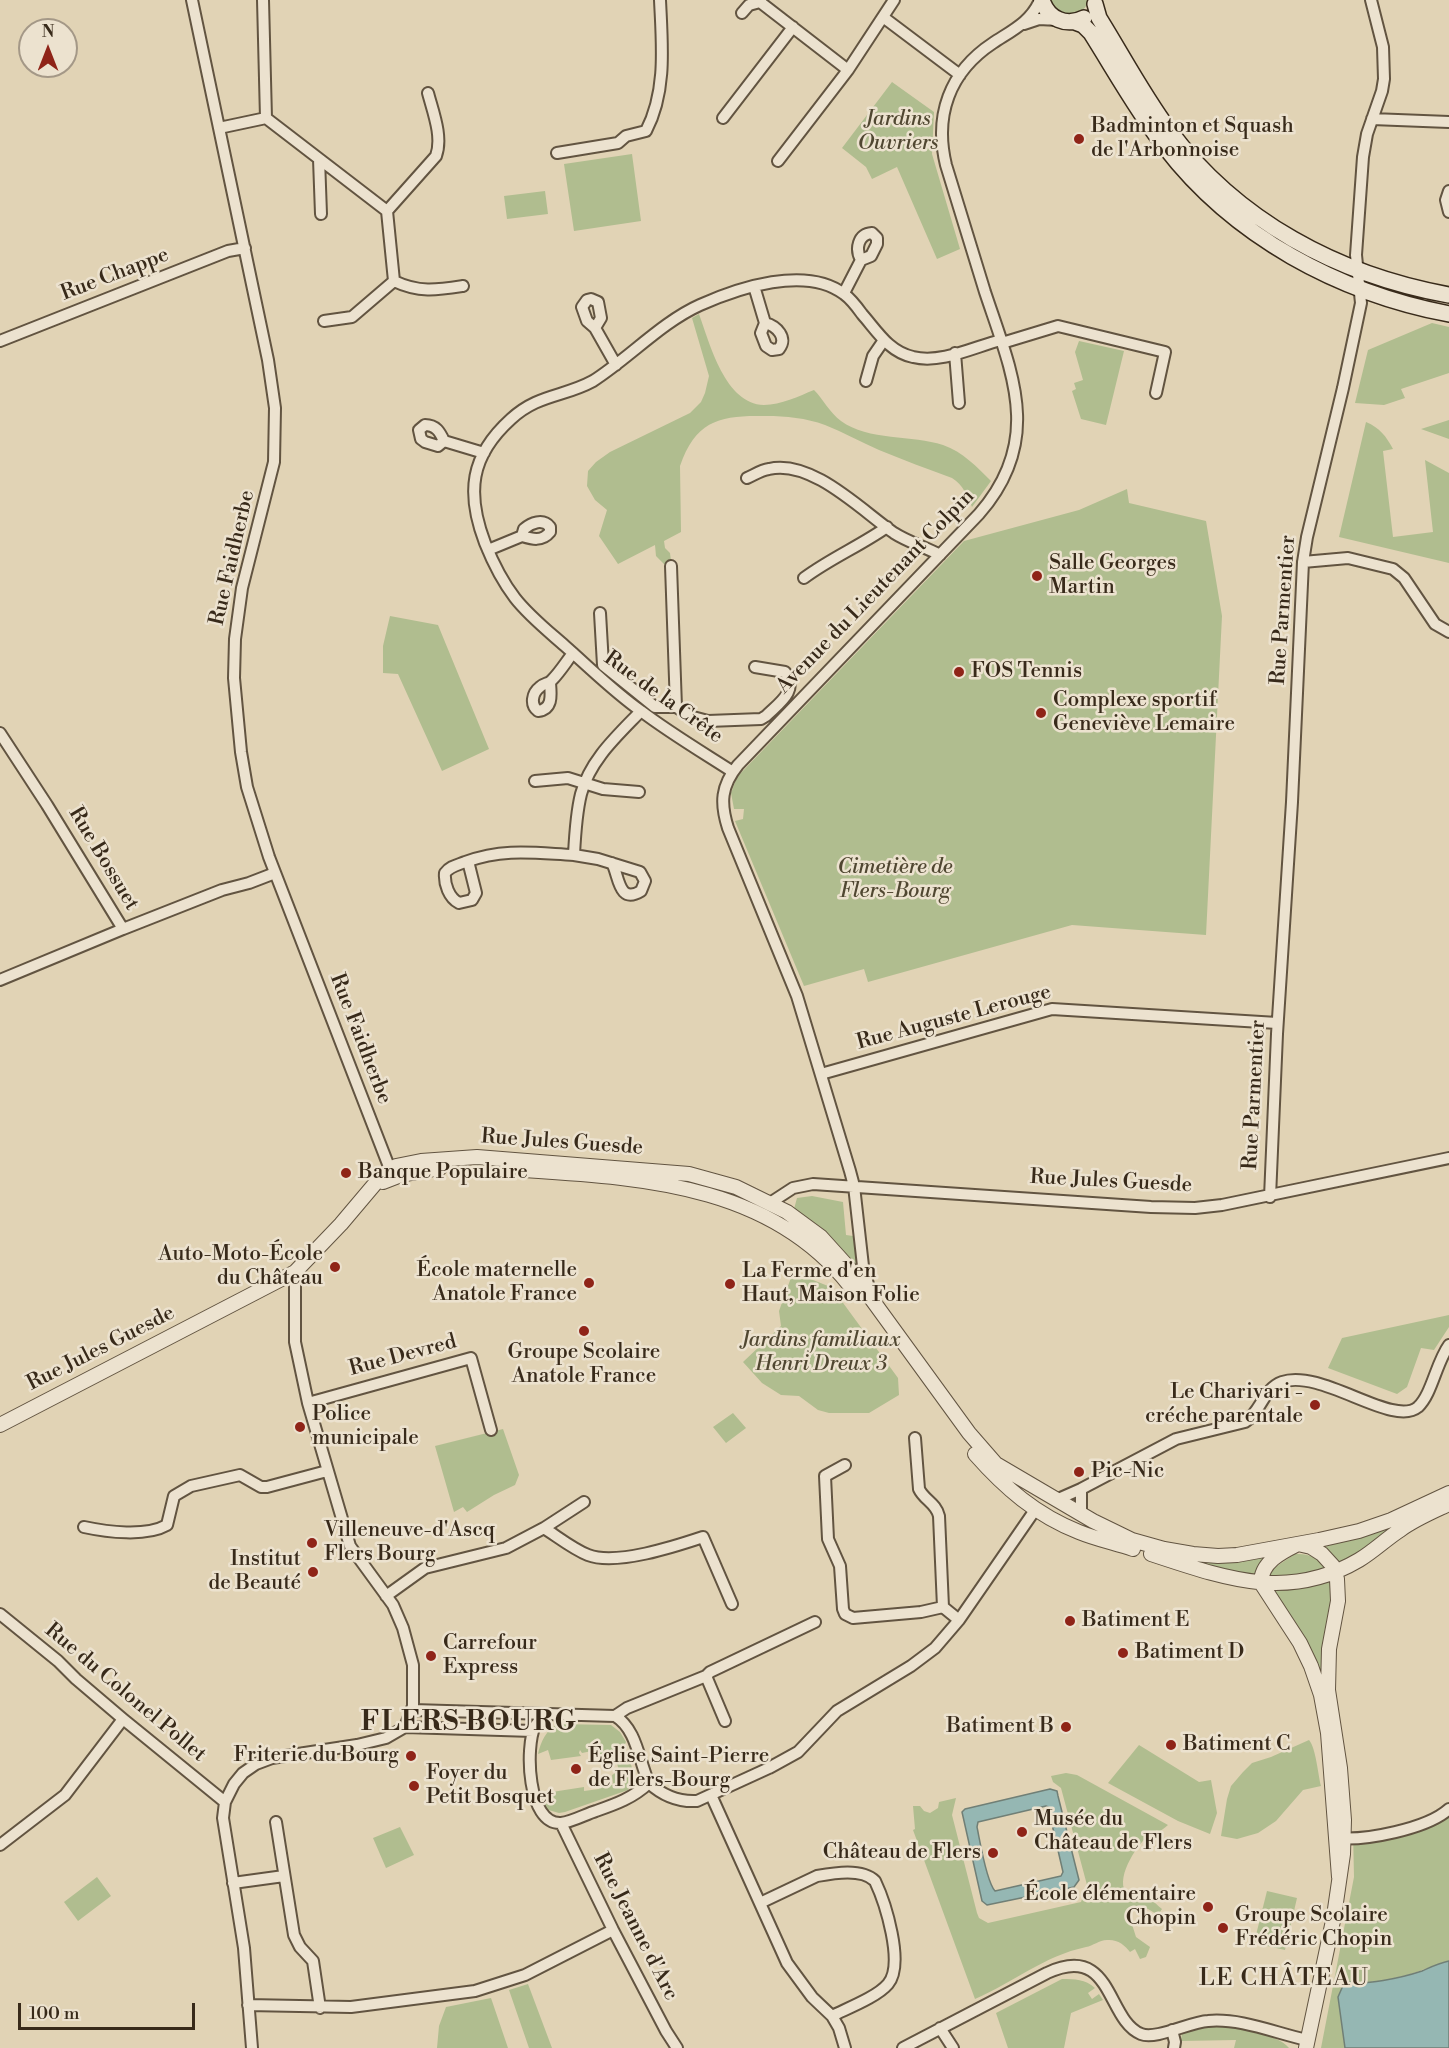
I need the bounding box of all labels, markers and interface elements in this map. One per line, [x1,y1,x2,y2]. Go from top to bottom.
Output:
north arrow [18,18,78,78]
text: N [42,22,54,42]
park label: Jardins Ouvriers [858,107,938,157]
place label: Badminton et Squash de l'Arbonnoise [1091,114,1294,164]
marker: Badminton et Squash de l'Arbonnoise [1072,132,1086,146]
street label: Rue Chappe [57,243,173,307]
street label: Avenue du Lieutenant Colpin [772,485,980,699]
street label: Rue Faidherbe [205,488,261,628]
street label: Rue Parmentier [1266,534,1302,686]
place label: Salle Georges Martin [1049,551,1176,601]
marker: Salle Georges Martin [1030,569,1044,583]
street label: Rue de la Crête [598,646,728,750]
place label: FOS Tennis [971,659,1082,685]
marker: FOS Tennis [952,665,966,679]
place label: Complexe sportif Geneviève Lemaire [1053,688,1235,738]
marker: Complexe sportif Geneviève Lemaire [1034,706,1048,720]
street label: Rue Bossuet [62,803,144,915]
park label: Cimetière de Flers-Bourg [837,855,953,905]
street label: Rue Faidherbe [324,970,396,1108]
street label: Rue Auguste Lerouge [854,980,1054,1056]
street label: Rue Parmentier [1238,1019,1272,1171]
street label: Rue Jules Guesde [480,1125,644,1161]
place label: Banque Populaire [358,1160,528,1186]
street label: Rue Jules Guesde [1029,1165,1193,1199]
marker: Banque Populaire [339,1166,353,1180]
place label: Auto-Moto-École du Château [158,1242,323,1292]
place label: École maternelle Anatole France [416,1258,577,1308]
place label: La Ferme d'en Haut, Maison Folie [742,1259,920,1309]
marker: Auto-Moto-École du Château [328,1260,342,1274]
marker: École maternelle Anatole France [582,1276,596,1290]
marker: La Ferme d'en Haut, Maison Folie [723,1277,737,1291]
street label: Rue Jules Guesde [23,1301,179,1397]
marker: Groupe Scolaire Anatole France [577,1324,591,1338]
park label: Jardins familiaux Henri Dreux 3 [741,1328,901,1378]
street label: Rue Devred [347,1330,459,1382]
place label: Groupe Scolaire Anatole France [508,1340,660,1390]
place label: Le Charivari - créche parentale [1145,1380,1303,1430]
marker: Le Charivari - créche parentale [1308,1398,1322,1412]
place label: Police municipale [312,1402,419,1452]
marker: Police municipale [293,1420,307,1434]
place label: Pic-Nic [1091,1459,1164,1485]
marker: Pic-Nic [1072,1465,1086,1479]
place label: Villeneuve-d'Ascq Flers Bourg [324,1518,495,1568]
marker: Villeneuve-d'Ascq Flers Bourg [305,1536,319,1550]
place label: Institut de Beauté [208,1547,301,1597]
marker: Institut de Beauté [306,1565,320,1579]
place label: Batiment E [1082,1608,1190,1634]
marker: Batiment E [1063,1614,1077,1628]
street label: Rue du Colonel Pollet [39,1618,211,1768]
place label: Carrefour Express [443,1631,537,1681]
place label: Batiment D [1135,1640,1244,1666]
marker: Batiment D [1116,1646,1130,1660]
marker: Carrefour Express [424,1649,438,1663]
district label: FLERS BOURG [361,1708,577,1740]
place label: Batiment B [946,1714,1054,1740]
marker: Batiment B [1059,1720,1073,1734]
place label: Batiment C [1183,1732,1290,1758]
marker: Batiment C [1164,1738,1178,1752]
place label: Friterie du Bourg [233,1743,399,1769]
place label: Église Saint-Pierre de Flers-Bourg [588,1744,769,1794]
marker: Friterie du Bourg [404,1749,418,1763]
place label: Foyer du Petit Bosquet [426,1761,554,1811]
marker: Église Saint-Pierre de Flers-Bourg [569,1762,583,1776]
marker: Foyer du Petit Bosquet [407,1779,421,1793]
place label: Musée du Château de Flers [1034,1807,1192,1857]
marker: Musée du Château de Flers [1015,1825,1029,1839]
place label: Château de Flers [823,1840,981,1866]
marker: Château de Flers [986,1846,1000,1860]
street label: Rue Jeanne d'Arc [587,1849,683,2005]
place label: École élémentaire Chopin [1024,1882,1196,1932]
marker: École élémentaire Chopin [1201,1900,1215,1914]
place label: Groupe Scolaire Frédéric Chopin [1235,1903,1392,1953]
marker: Groupe Scolaire Frédéric Chopin [1216,1921,1230,1935]
district label: LE CHÂTEAU [1199,1965,1369,1993]
scale bar [21,1991,198,2029]
text: 100 m [29,2002,80,2025]

